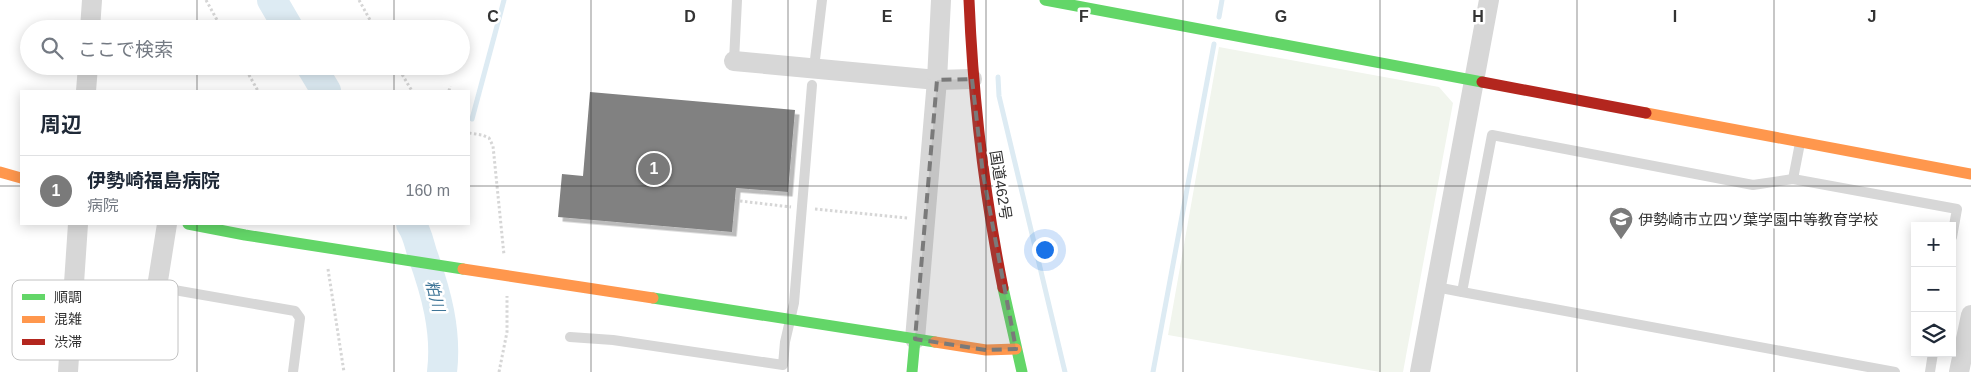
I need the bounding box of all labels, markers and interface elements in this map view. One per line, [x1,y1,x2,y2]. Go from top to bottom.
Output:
text: C [487,8,499,25]
text: D [684,8,696,25]
text: E [882,8,893,25]
text: F [1079,8,1089,25]
text: G [1275,8,1287,25]
text: H [1472,8,1484,25]
text: I [1673,8,1677,25]
text: J [1868,8,1876,25]
search box [20,20,470,75]
icon: search [38,34,66,62]
text: ここで検索 [78,39,173,60]
text: 周辺 [40,113,82,136]
street label: 国道462号 [987,149,1015,221]
pin: 1 [638,150,670,188]
text: 伊勢崎福島病院 [87,170,220,191]
text: 1 [52,182,60,199]
text: 160 m [406,182,450,199]
text: 病院 [87,197,119,214]
school or university icon: 伊勢崎市立四ツ葉学園中等教育学校 [1608,206,1634,240]
place label: 伊勢崎市立四ツ葉学園中等教育学校 [1638,211,1878,228]
map controls [1911,222,1956,357]
button: + [1911,222,1956,267]
your location [1032,237,1058,263]
button: − [1911,267,1956,312]
water label: 粕川 [423,278,448,316]
legend [12,280,178,360]
text: 順調 [54,289,82,305]
text: 混雑 [54,311,82,327]
button: layers [1911,312,1956,357]
text: 渋滞 [54,334,82,350]

